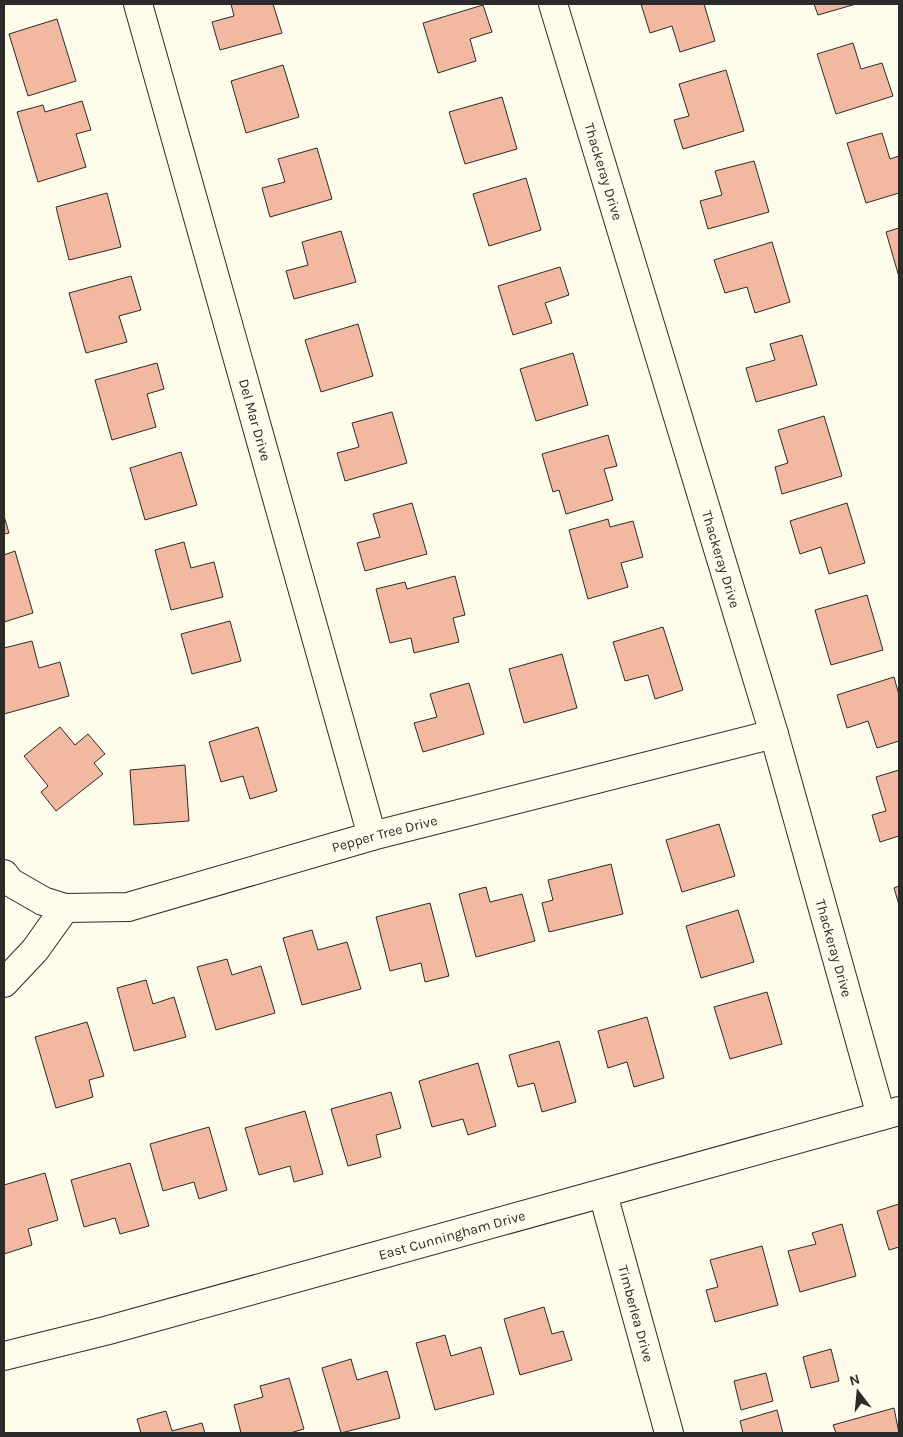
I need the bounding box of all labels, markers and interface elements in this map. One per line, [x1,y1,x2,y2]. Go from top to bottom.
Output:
street label: Thackeray Drive [580,121,626,222]
street label: Del Mar Drive [235,377,274,463]
street label: Thackeray Drive [698,509,743,610]
street label: Pepper Tree Drive [330,812,439,856]
street label: Thackeray Drive [812,897,855,999]
street label: East Cunningham Drive [377,1207,527,1264]
street label: Timberlea Drive [614,1263,657,1364]
north arrow [833,1367,883,1417]
text: N [847,1370,862,1390]

